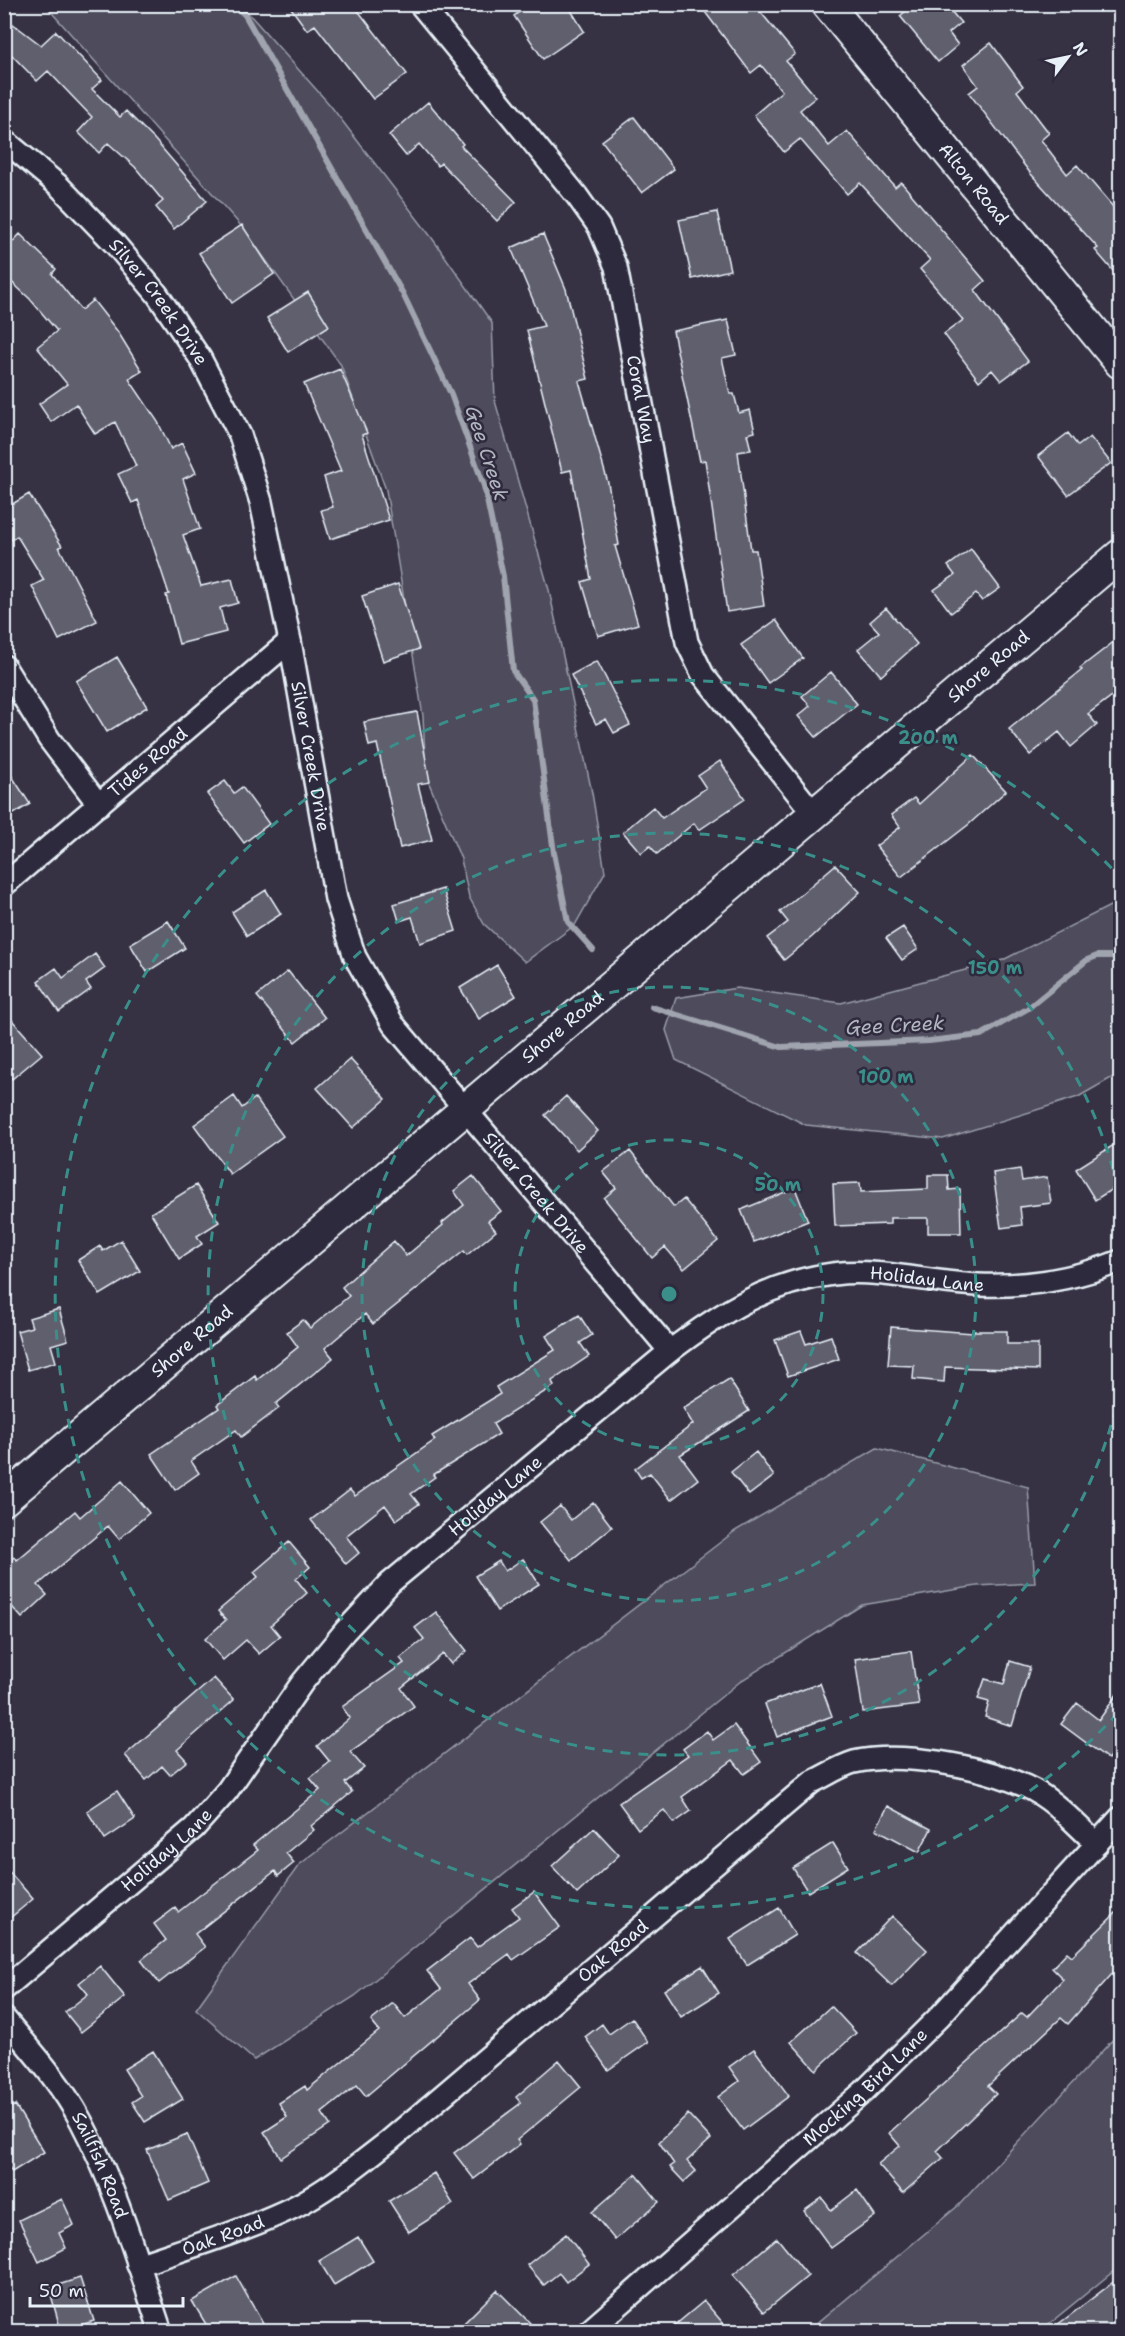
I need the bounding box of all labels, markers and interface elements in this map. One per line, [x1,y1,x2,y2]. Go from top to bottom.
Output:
north arrow [1038,27,1098,87]
text: N [1068,38,1093,60]
street label: Alton Road [933,138,1014,230]
street label: Silver Creek Drive [103,233,214,369]
street label: Coral Way [621,353,661,445]
water label: Gee Creek [459,402,515,504]
street label: Shore Road [942,625,1035,708]
street label: Silver Creek Drive [285,679,336,834]
street label: Tides Road [103,722,193,803]
text: 200 m [898,726,959,750]
text: 150 m [968,956,1023,980]
street label: Shore Road [516,985,609,1069]
water label: Gee Creek [845,1009,945,1041]
text: 100 m [858,1065,914,1089]
street label: Silver Creek Drive [477,1127,594,1259]
text: 50 m [755,1173,802,1197]
street label: Holiday Lane [869,1261,985,1297]
centre of rings [659,1284,679,1304]
street label: Shore Road [146,1299,238,1383]
street label: Holiday Lane [443,1450,547,1542]
street label: Holiday Lane [116,1803,218,1897]
street label: Oak Road [572,1914,653,1988]
street label: Mocking Bird Lane [798,2023,933,2151]
street label: Sailfish Road [66,2107,134,2222]
street label: Oak Road [179,2210,268,2261]
scale bar [30,2270,183,2308]
text: 50 m [39,2279,84,2303]

